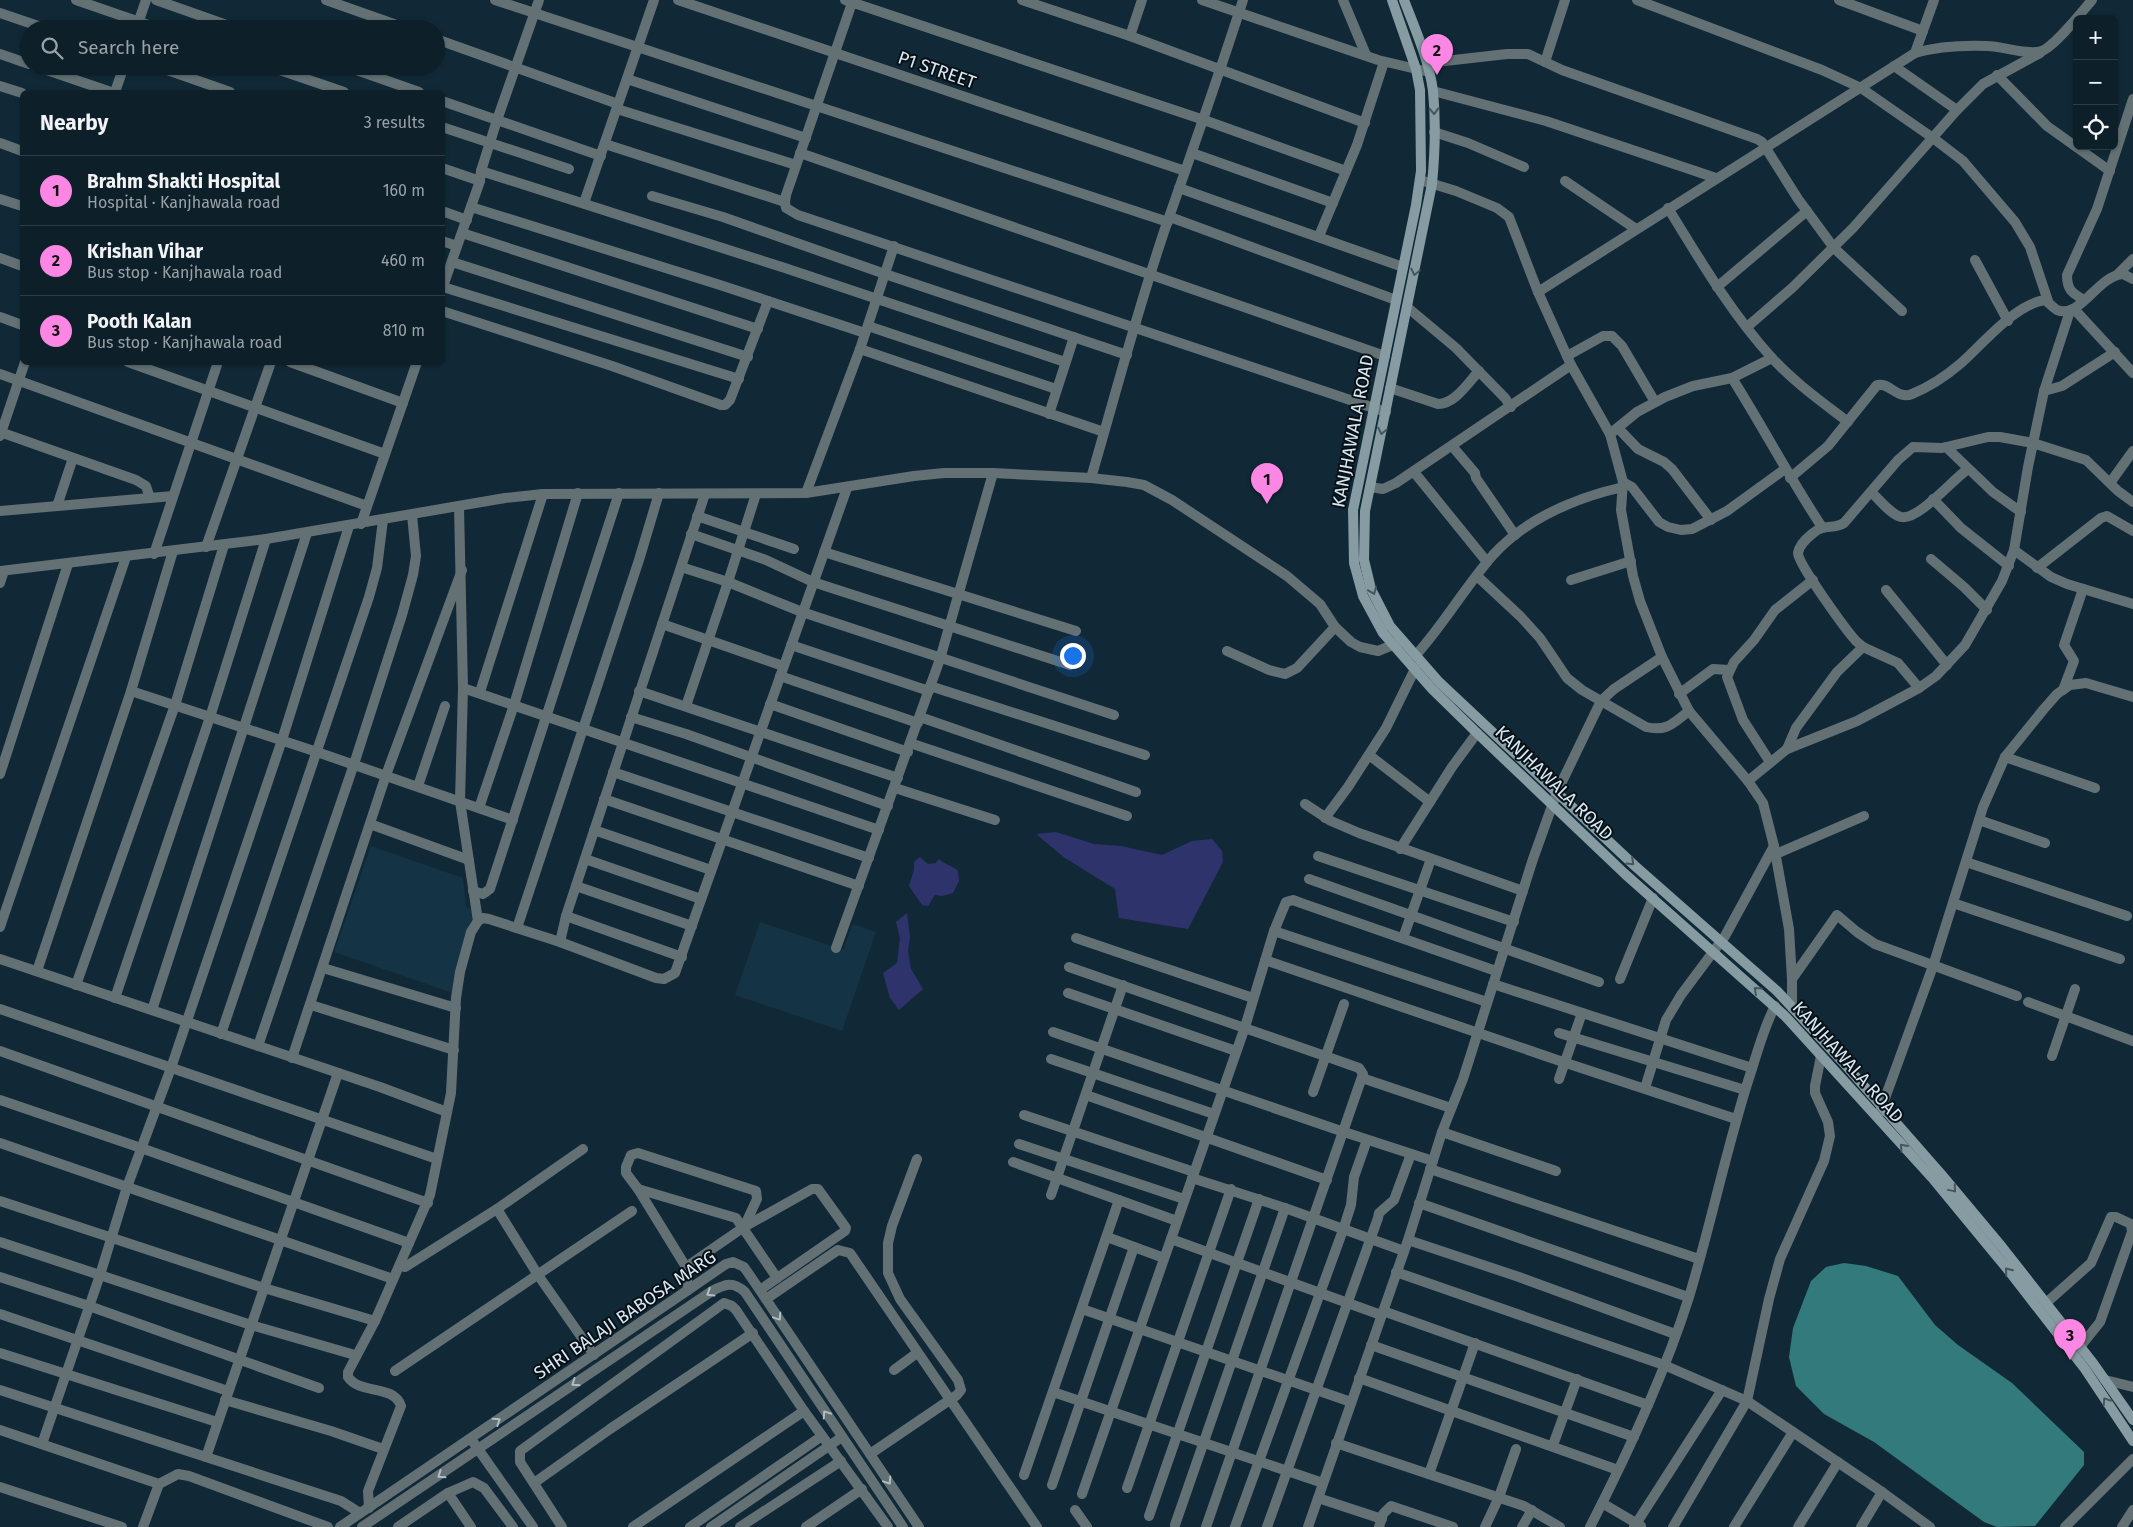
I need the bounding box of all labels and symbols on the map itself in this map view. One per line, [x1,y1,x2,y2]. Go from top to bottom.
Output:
pin: 2 [1421,34,1453,75]
street label: P1 STREET [895,46,980,94]
one-way arrow [1428,108,1439,116]
one-way arrow [1410,268,1420,277]
street label: KANJHAWALA ROAD [1327,353,1379,509]
one-way arrow [1377,427,1387,436]
pin: 1 [1251,463,1283,504]
one-way arrow [1367,586,1377,595]
your location [1060,643,1086,669]
street label: KANJHAWALA ROAD [1490,721,1618,845]
one-way arrow [1625,856,1634,865]
one-way arrow [1753,987,1762,996]
street label: KANJHAWALA ROAD [1788,997,1908,1127]
one-way arrow [1900,1143,1909,1152]
one-way arrow [1948,1183,1957,1192]
street label: SHRI BALAJI BABOSA MARG [530,1246,720,1384]
one-way arrow [2006,1268,2014,1277]
one-way arrow [706,1286,715,1296]
one-way arrow [771,1312,781,1321]
pin: 3 [2054,1319,2086,1360]
one-way arrow [571,1377,581,1386]
one-way arrow [2103,1397,2112,1406]
one-way arrow [823,1410,833,1419]
one-way arrow [491,1418,500,1427]
one-way arrow [437,1469,447,1478]
one-way arrow [882,1475,891,1485]

